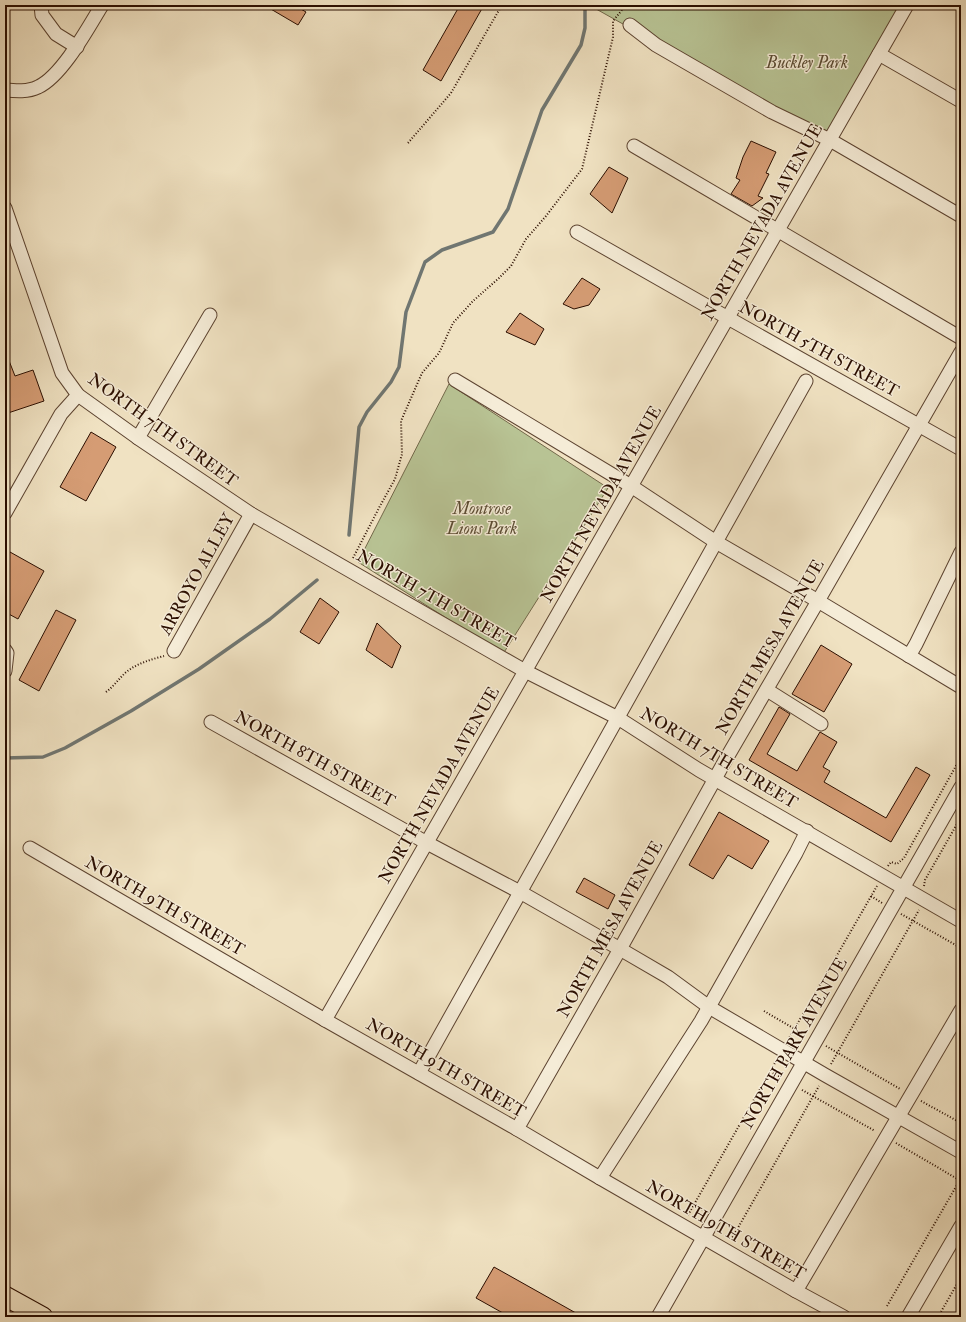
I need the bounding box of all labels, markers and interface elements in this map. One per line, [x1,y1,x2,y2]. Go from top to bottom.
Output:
park label: Buckley Park [765,52,848,73]
street label: NORTH NEVADA AVENUE [697,120,827,324]
street label: NORTH 5TH STREET [735,296,903,402]
street label: NORTH 7TH STREET [84,369,242,492]
street label: NORTH NEVADA AVENUE [536,402,666,606]
park label: Montrose Lions Park [446,498,517,539]
street label: ARROYO ALLEY [154,509,239,639]
street label: NORTH 7TH STREET [353,545,519,653]
street label: NORTH MESA AVENUE [711,556,829,738]
street label: NORTH NEVADA AVENUE [374,683,504,887]
street label: NORTH 7TH STREET [636,703,802,814]
street label: NORTH 8TH STREET [231,706,399,812]
street label: NORTH MESA AVENUE [553,837,667,1021]
street label: NORTH 9TH STREET [81,852,249,960]
street label: NORTH PARK AVENUE [736,954,852,1132]
street label: NORTH 9TH STREET [362,1014,530,1122]
street label: NORTH 9TH STREET [642,1176,810,1284]

